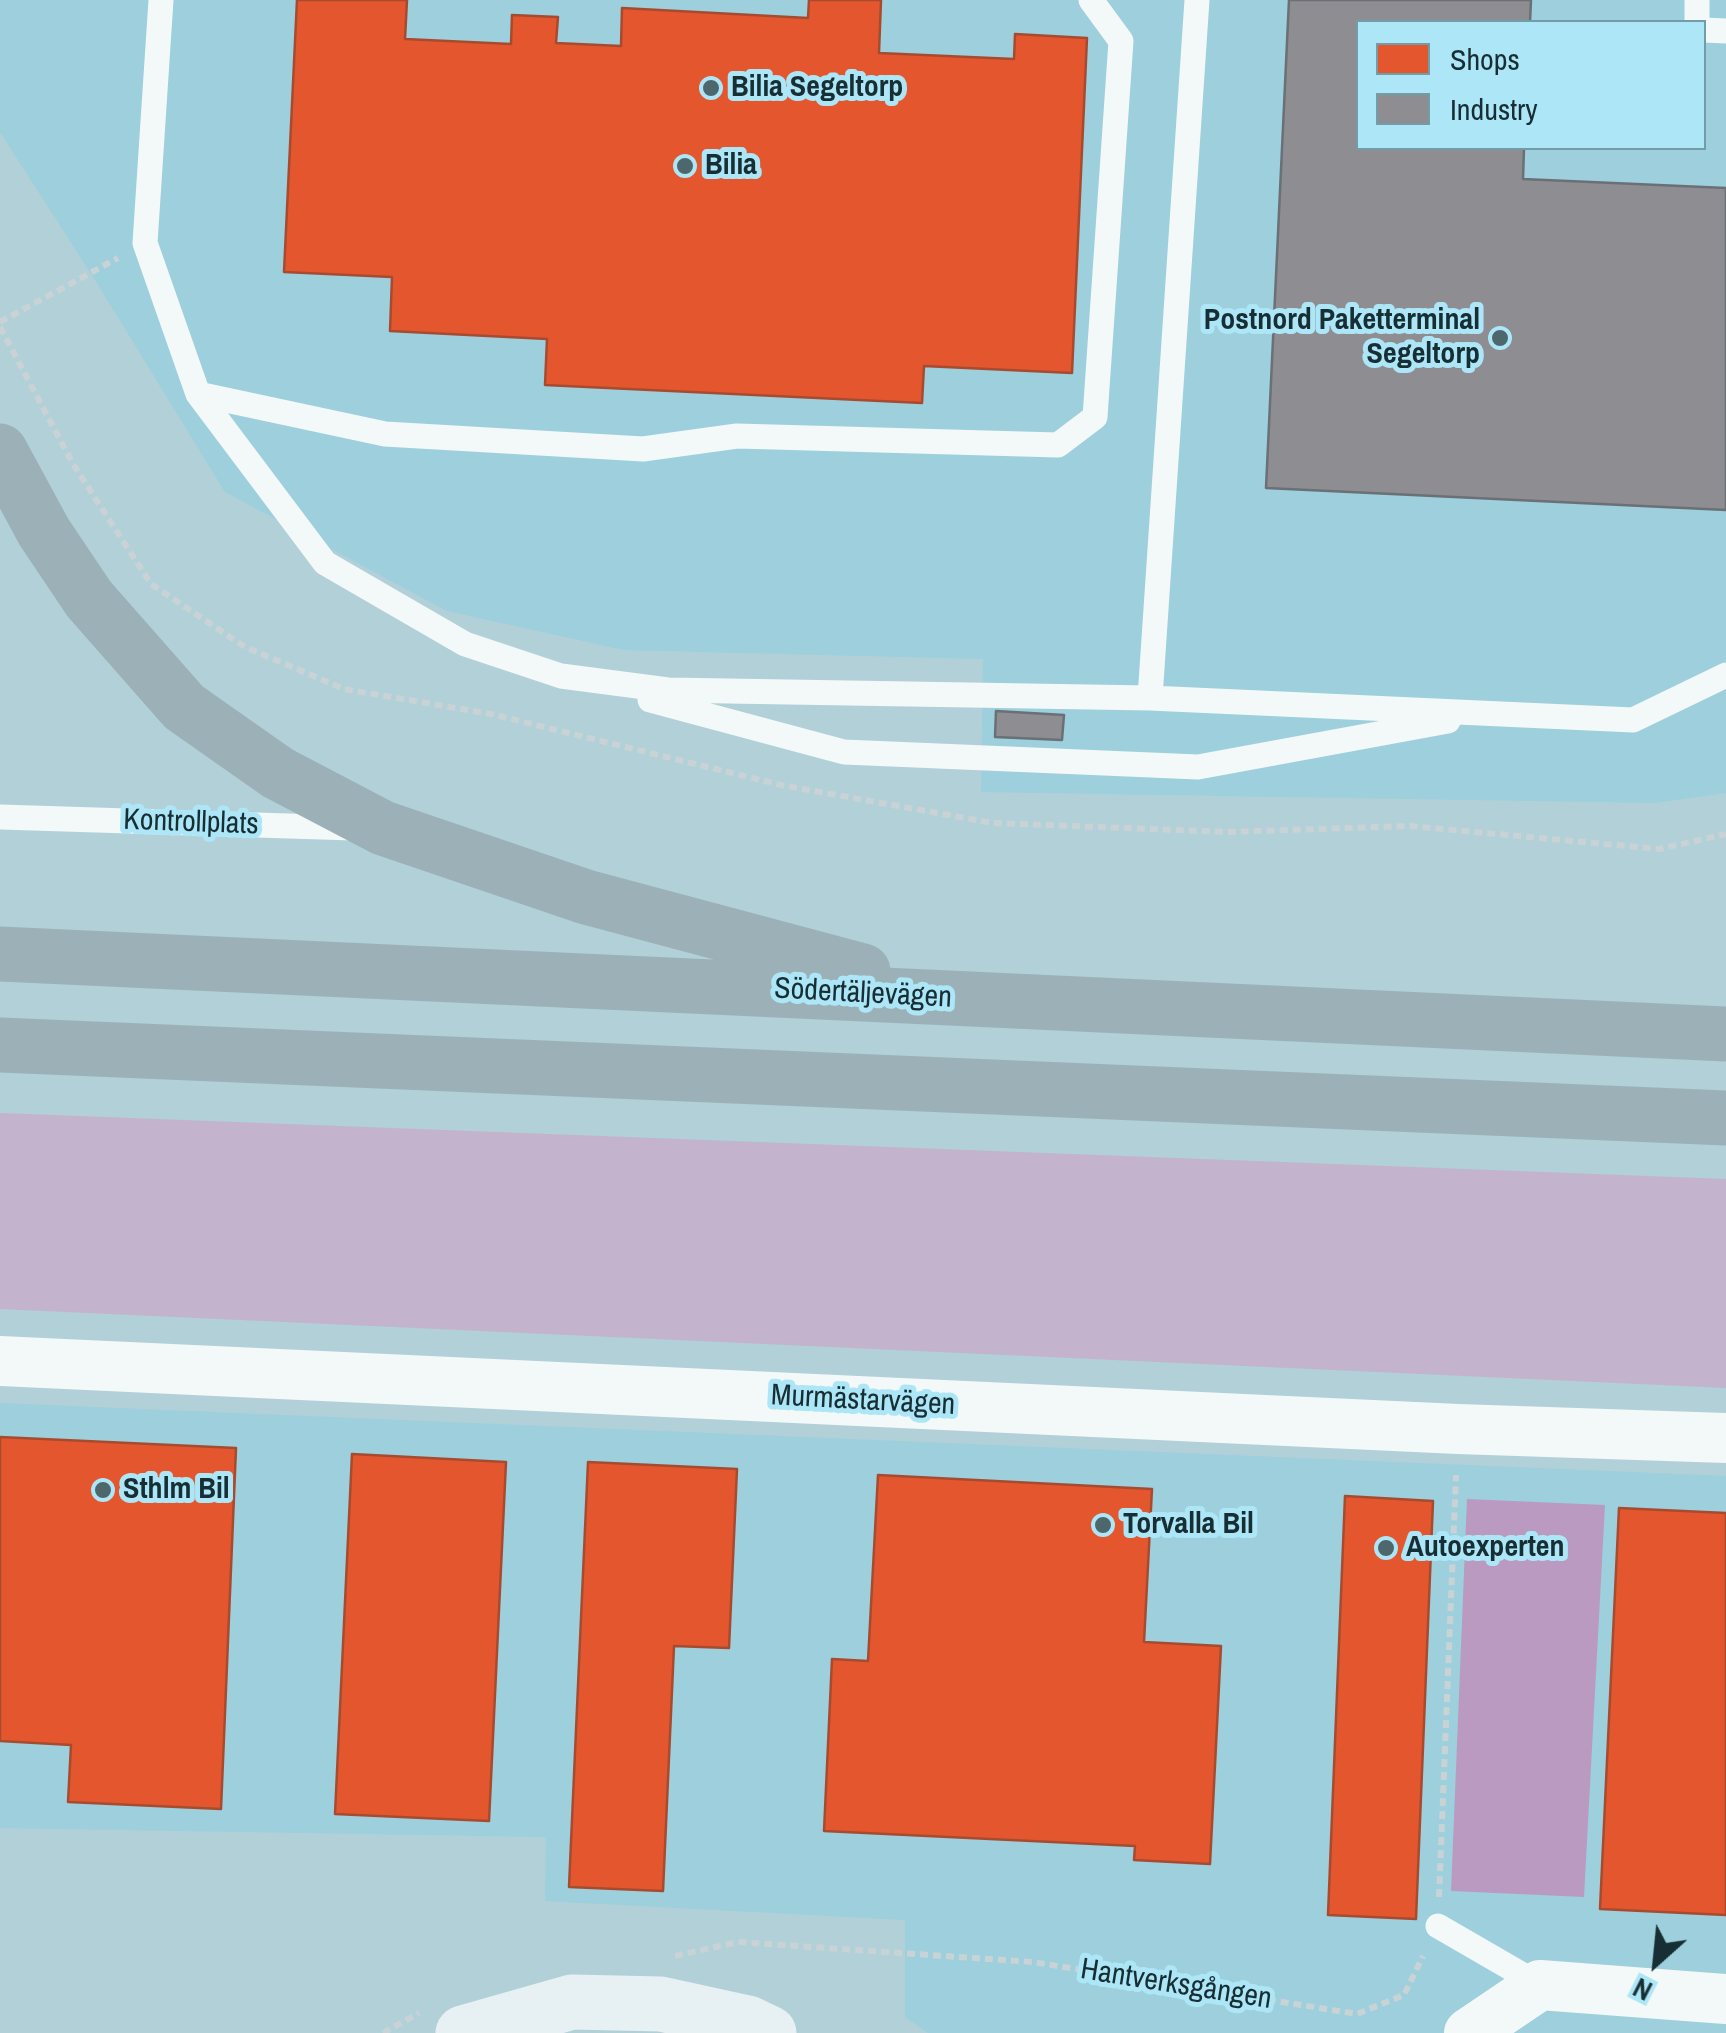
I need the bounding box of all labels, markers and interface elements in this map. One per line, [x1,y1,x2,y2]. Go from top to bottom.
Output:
legend [1356,20,1706,150]
text: Shops [1450,39,1520,79]
place label: Bilia Segeltorp [731,70,903,106]
marker: Bilia Segeltorp [700,77,722,99]
text: Industry [1450,89,1538,129]
place label: Bilia [705,148,757,184]
marker: Bilia [674,155,696,177]
place label: Postnord Paketterminal Segeltorp [1204,303,1480,374]
marker: Postnord Paketterminal Segeltorp [1489,327,1511,349]
street label: Kontrollplats [123,803,259,843]
street label: Södertäljevägen [773,971,953,1017]
street label: Murmästarvägen [770,1378,956,1424]
place label: Sthlm Bil [123,1472,230,1508]
marker: Sthlm Bil [92,1479,114,1501]
place label: Torvalla Bil [1123,1507,1254,1543]
marker: Torvalla Bil [1092,1514,1114,1536]
place label: Autoexperten [1406,1530,1565,1566]
marker: Autoexperten [1375,1537,1397,1559]
north arrow [1606,1913,1706,2013]
street label: Hantverksgången [1078,1952,1274,2018]
text: N [1626,1969,1658,2010]

